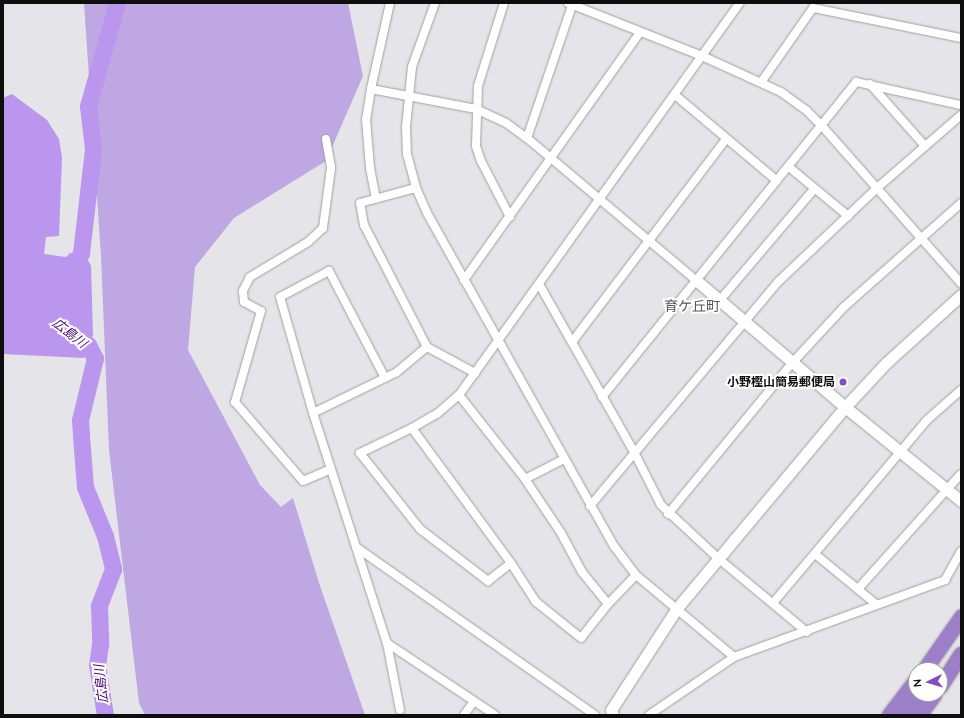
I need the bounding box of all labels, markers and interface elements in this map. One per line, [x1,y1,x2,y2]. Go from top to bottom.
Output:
district label: 育ケ丘町 [664,298,720,314]
water label: 広島川 [50,315,90,351]
place label: 小野樫山簡易郵便局 [727,375,835,389]
marker: 小野樫山簡易郵便局 [838,377,848,387]
north arrow [908,662,948,702]
water label: 広島川 [91,664,111,704]
text: N [910,678,924,688]

